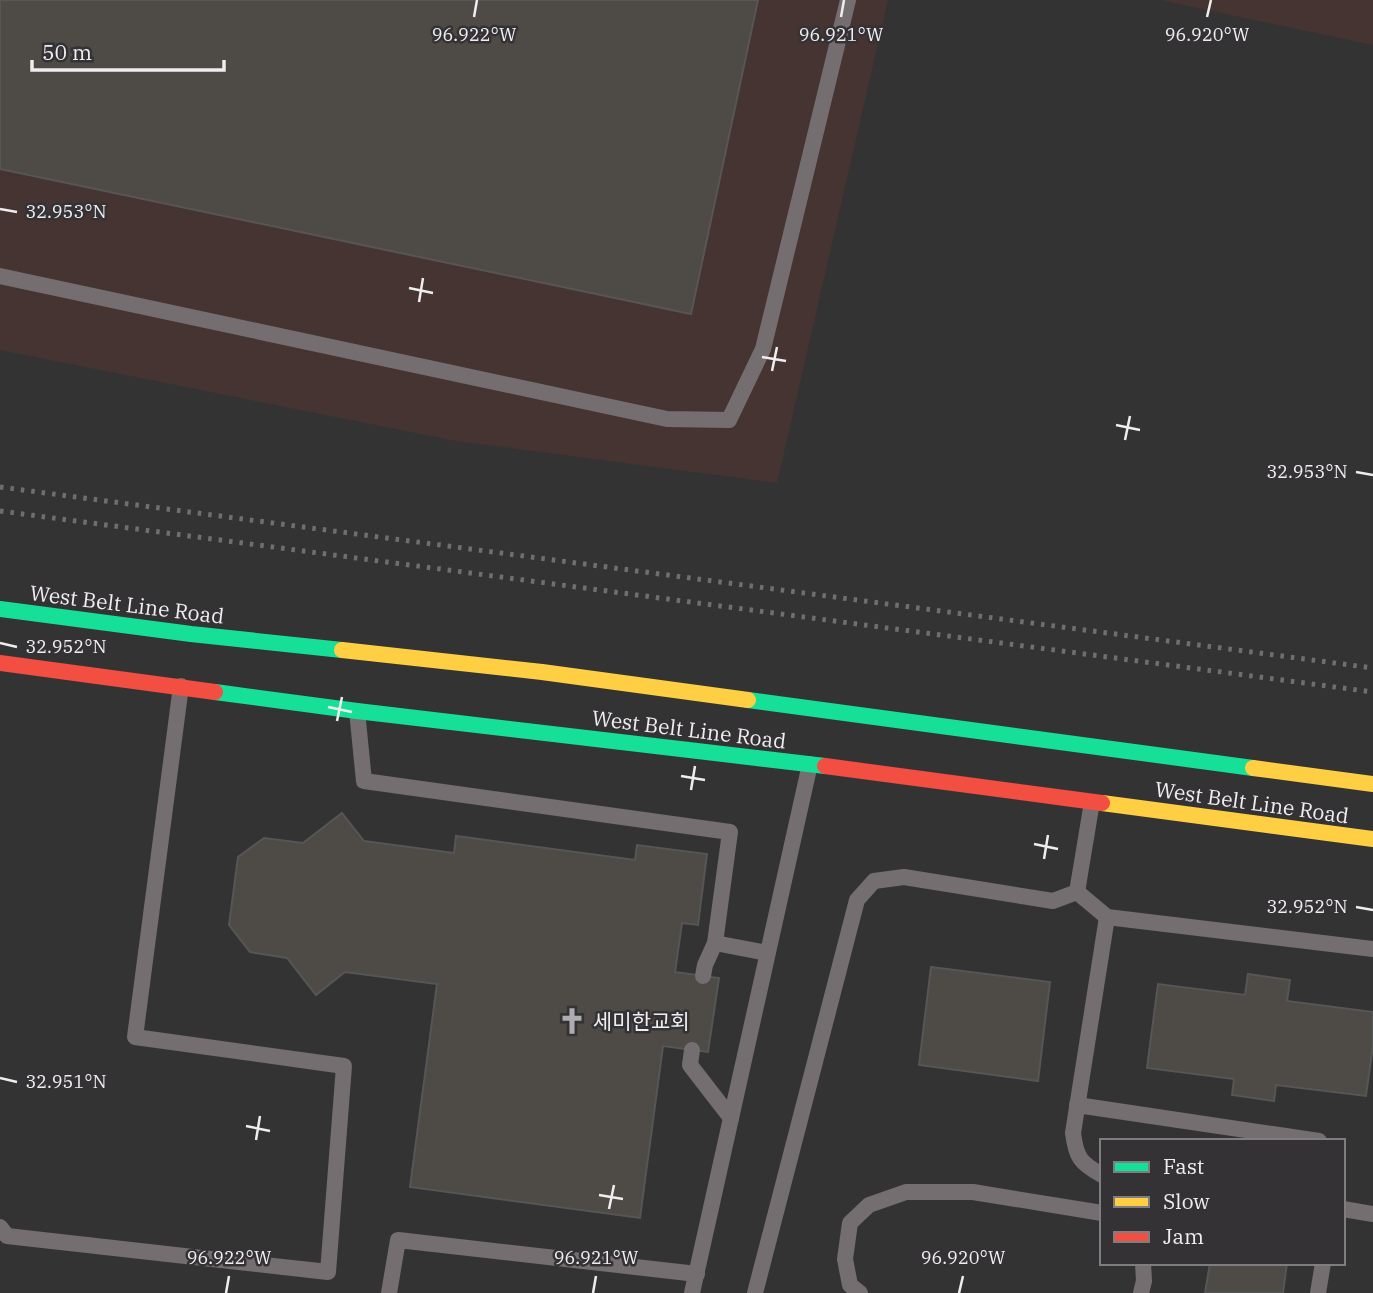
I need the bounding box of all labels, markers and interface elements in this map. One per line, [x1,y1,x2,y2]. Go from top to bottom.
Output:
text: 96.922°W [432,23,517,46]
text: 96.921°W [799,23,884,46]
text: 96.920°W [1165,23,1250,46]
scale bar [32,28,224,72]
text: 50 m [42,38,92,66]
text: 32.953°N [25,200,107,223]
text: 32.953°N [1266,460,1348,483]
street label: West Belt Line Road [28,578,226,630]
text: 32.952°N [25,635,107,658]
street label: West Belt Line Road [590,703,788,755]
street label: West Belt Line Road [1153,775,1351,830]
text: 32.952°N [1266,895,1348,918]
church icon: 세미한교회 [557,1006,587,1036]
place label: 세미한교회 [593,1007,690,1035]
text: 32.951°N [25,1070,107,1093]
legend [1100,1139,1345,1265]
text: Fast [1163,1152,1204,1180]
text: Slow [1163,1187,1210,1215]
text: Jam [1163,1222,1204,1250]
text: 96.922°W [187,1246,272,1269]
text: 96.921°W [554,1246,639,1269]
text: 96.920°W [921,1246,1006,1269]

